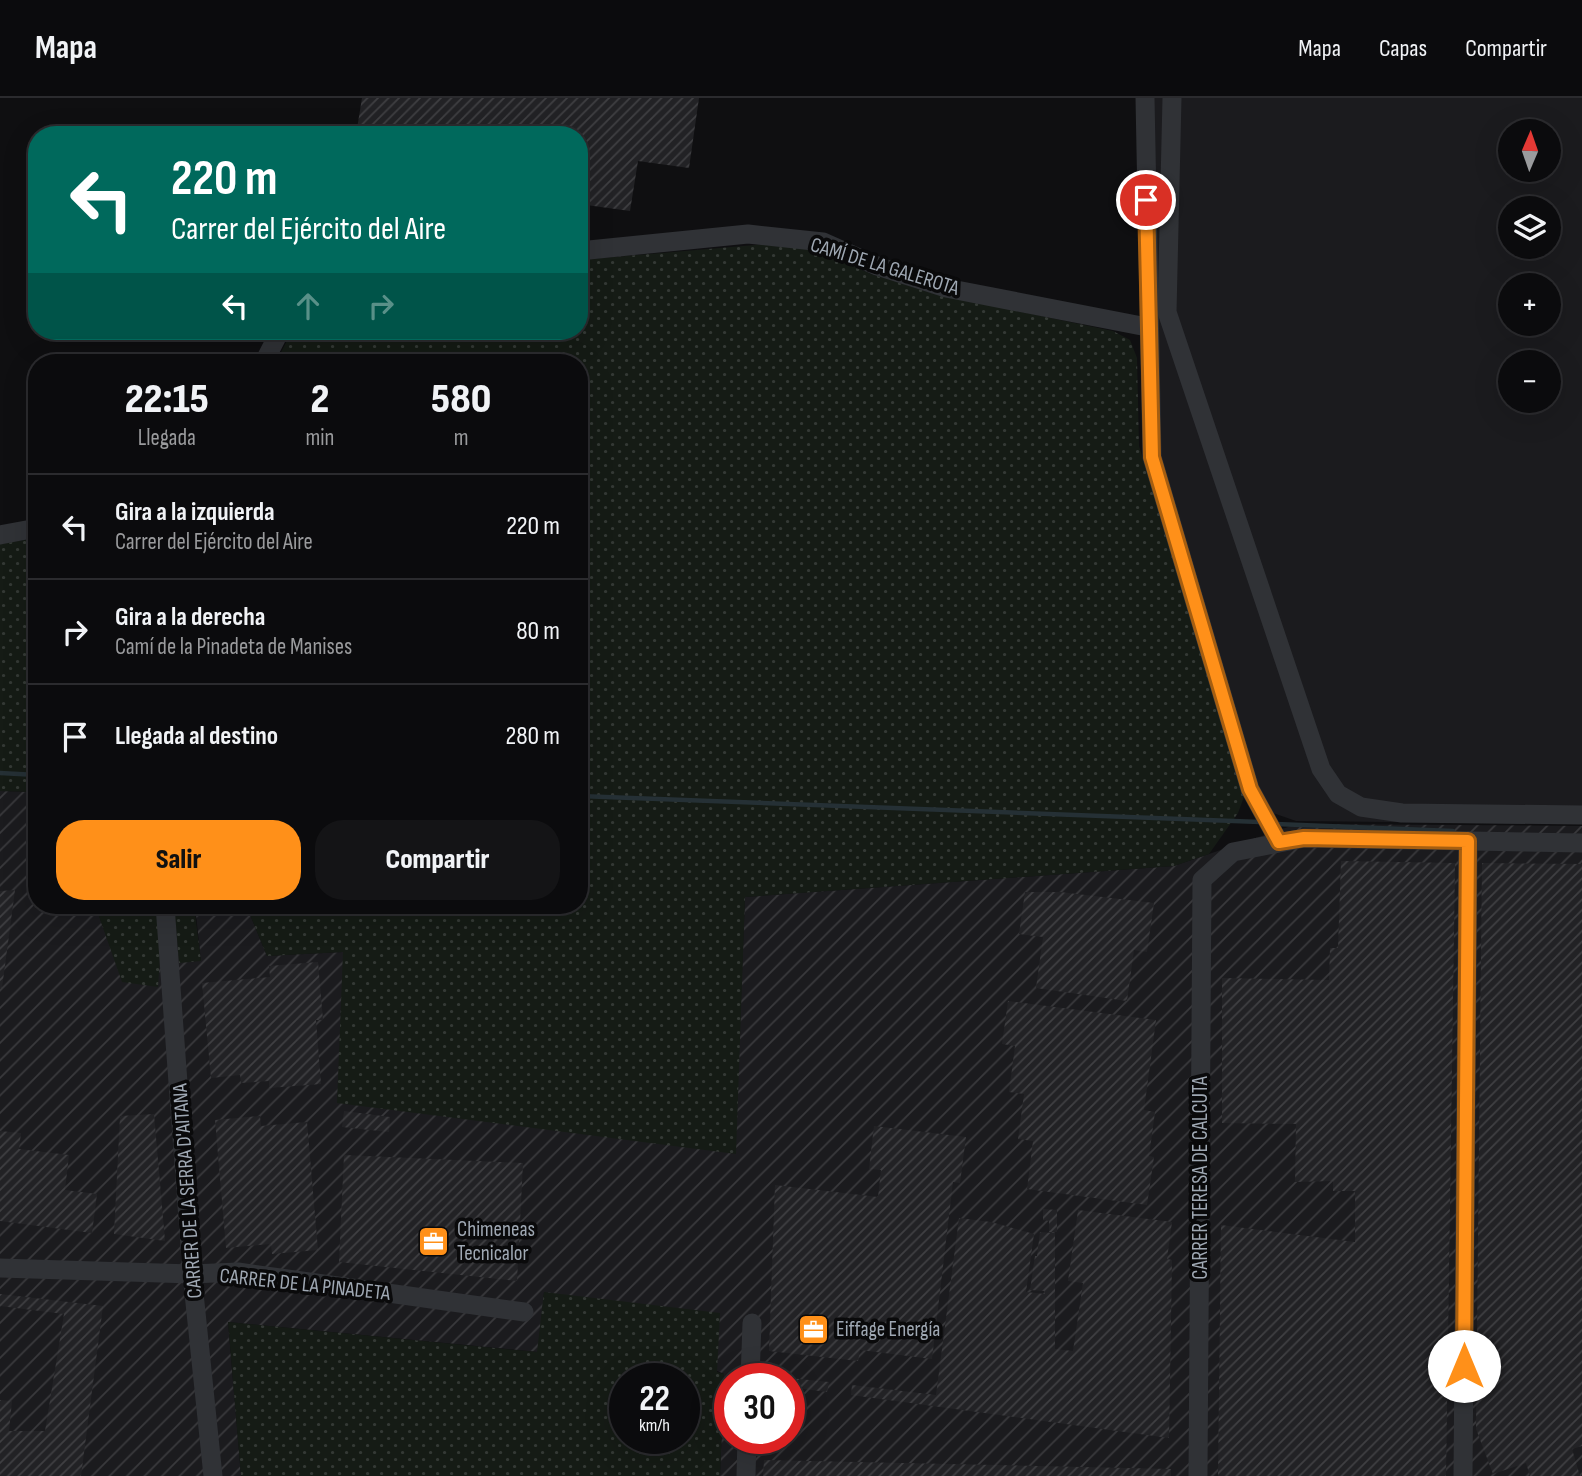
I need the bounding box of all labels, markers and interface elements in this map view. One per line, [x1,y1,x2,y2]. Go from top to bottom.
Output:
text: Mapa [35,28,97,68]
text: Mapa [1298,34,1341,63]
text: Capas [1379,34,1427,63]
text: Compartir [1465,34,1547,63]
north arrow [1498,119,1561,182]
map controls [1498,119,1561,413]
text: 220 m [171,150,277,209]
icon: left [56,154,147,245]
pin [1116,170,1176,230]
icon: arrive [1127,181,1165,219]
button: layers [1498,196,1561,259]
text: Carrer del Ejército del Aire [171,210,446,249]
street label: CAMÍ DE LA GALEROTA [808,232,963,301]
button: + [1498,273,1561,336]
icon: left [216,287,254,325]
icon: ahead [289,287,327,325]
icon: right [362,287,400,325]
button: − [1498,350,1561,413]
text: 22:15 [125,374,209,425]
text: 2 [311,374,329,425]
text: 580 [431,374,491,425]
text: Llegada [138,424,196,452]
text: min [306,424,334,452]
text: m [454,424,469,452]
text: Gira a la izquierda [115,497,275,528]
icon: left [56,508,94,546]
text: 220 m [506,511,560,542]
text: Carrer del Ejército del Aire [115,528,313,556]
text: Gira a la derecha [115,602,265,633]
icon: right [56,613,94,651]
text: 80 m [516,616,560,647]
text: Camí de la Pinadeta de Manises [115,633,352,661]
icon: arrive [56,718,94,756]
text: Llegada al destino [115,721,278,752]
text: 280 m [505,721,560,752]
button: Salir [56,820,301,900]
button: Compartir [315,820,560,900]
street label: CARRER TERESA DE CALCUTA [1188,1075,1213,1280]
street label: CARRER DE LA SERRA D'AITANA [167,1082,207,1299]
place label: Chimeneas Tecnicalor [457,1217,535,1266]
office icon: Chimeneas Tecnicalor [417,1224,451,1258]
street label: CARRER DE LA PINADETA [218,1263,392,1306]
office icon: Eiffage Energía [796,1312,830,1346]
place label: Eiffage Energía [836,1317,940,1342]
position arrow [1427,1329,1501,1403]
speed limit sign: 30 [714,1363,805,1454]
text: 22 [639,1378,670,1421]
text: km/h [639,1415,670,1436]

